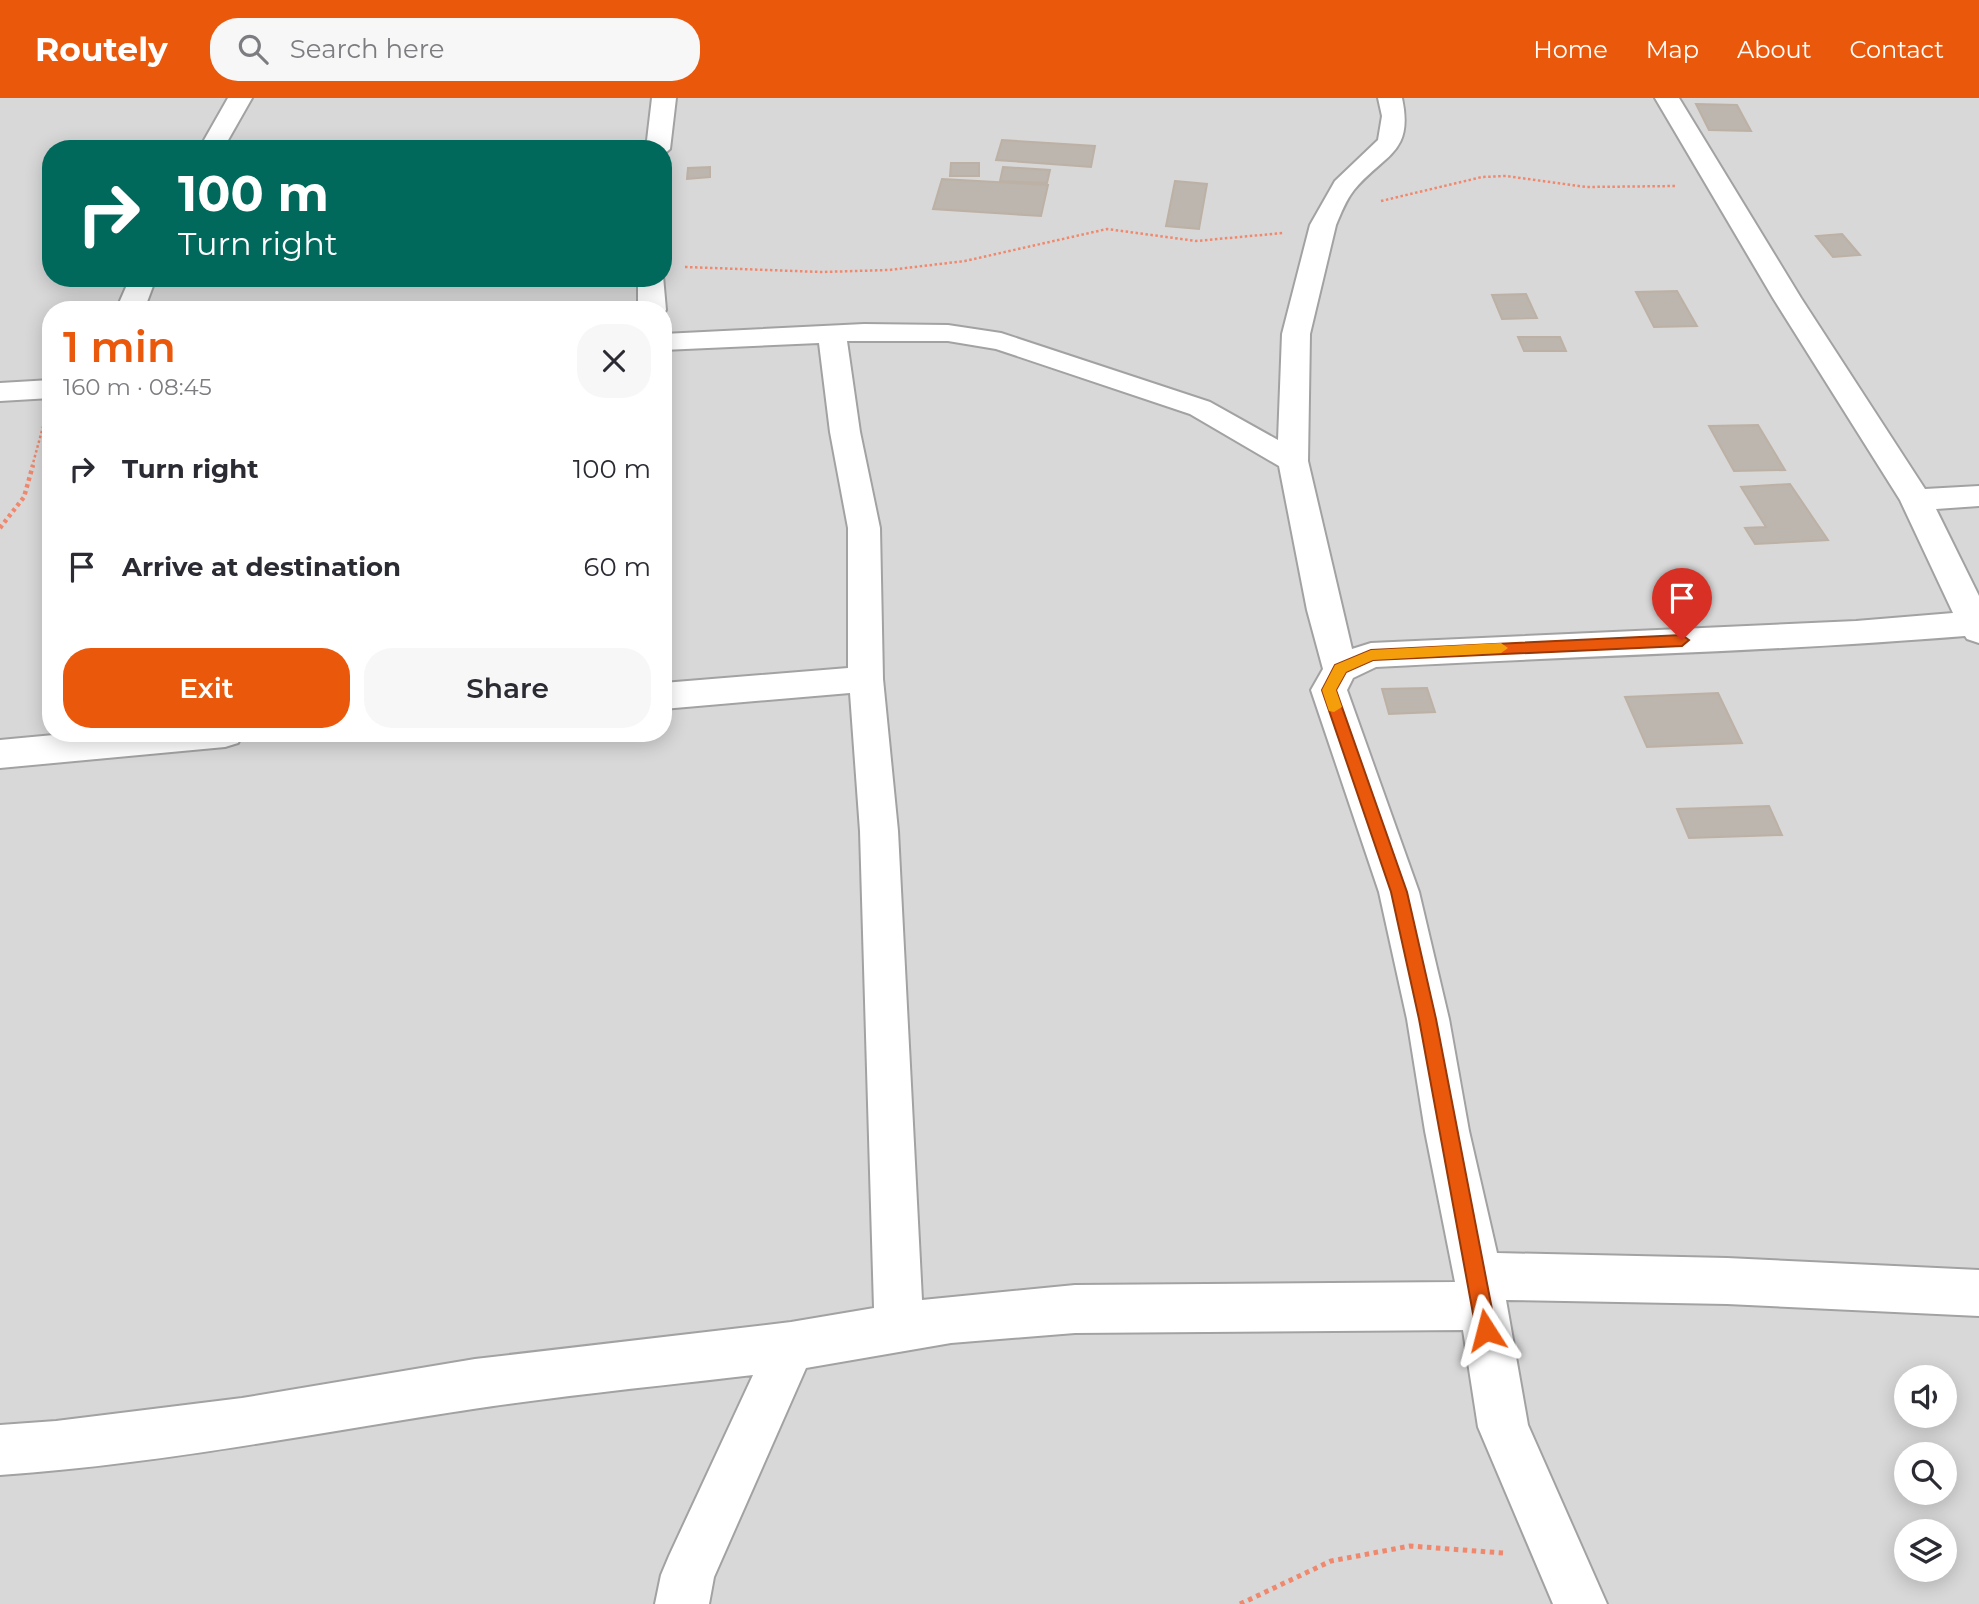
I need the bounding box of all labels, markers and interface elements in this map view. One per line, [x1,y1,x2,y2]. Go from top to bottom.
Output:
search box [210,18,700,81]
text: Routely [35,29,168,69]
icon: search [234,30,272,68]
text: Search here [290,33,445,65]
text: Home [1533,35,1608,64]
text: Map [1646,35,1699,64]
text: About [1737,35,1811,64]
text: Contact [1849,35,1944,64]
text: 100 m [178,164,329,223]
icon: right [63,168,154,259]
text: Turn right [178,224,338,263]
text: 1 min [63,321,176,373]
button: close [577,324,651,398]
text: 160 m · 08:45 [63,373,212,401]
icon: right [63,450,101,488]
text: Turn right [122,453,258,485]
text: 100 m [573,453,651,485]
icon: arrive [63,548,101,586]
text: Arrive at destination [122,551,401,583]
text: 60 m [584,551,651,583]
pin [1652,568,1712,640]
icon: arrive [1663,579,1701,617]
button: Exit [63,648,350,728]
button: Share [364,648,651,728]
position arrow [1449,1293,1523,1367]
map controls [1894,1365,1957,1582]
button: sound [1894,1365,1957,1428]
button: search [1894,1442,1957,1505]
button: layers [1894,1519,1957,1582]

